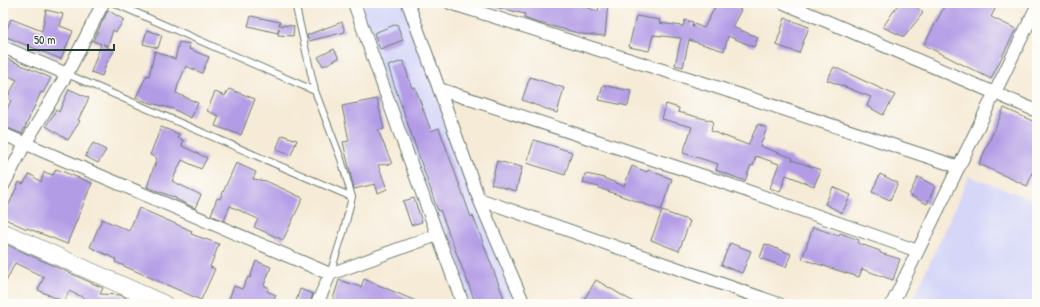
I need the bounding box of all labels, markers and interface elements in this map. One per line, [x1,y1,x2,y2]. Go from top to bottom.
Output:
scale bar [28,26,114,52]
text: 50 m [34,31,55,48]

